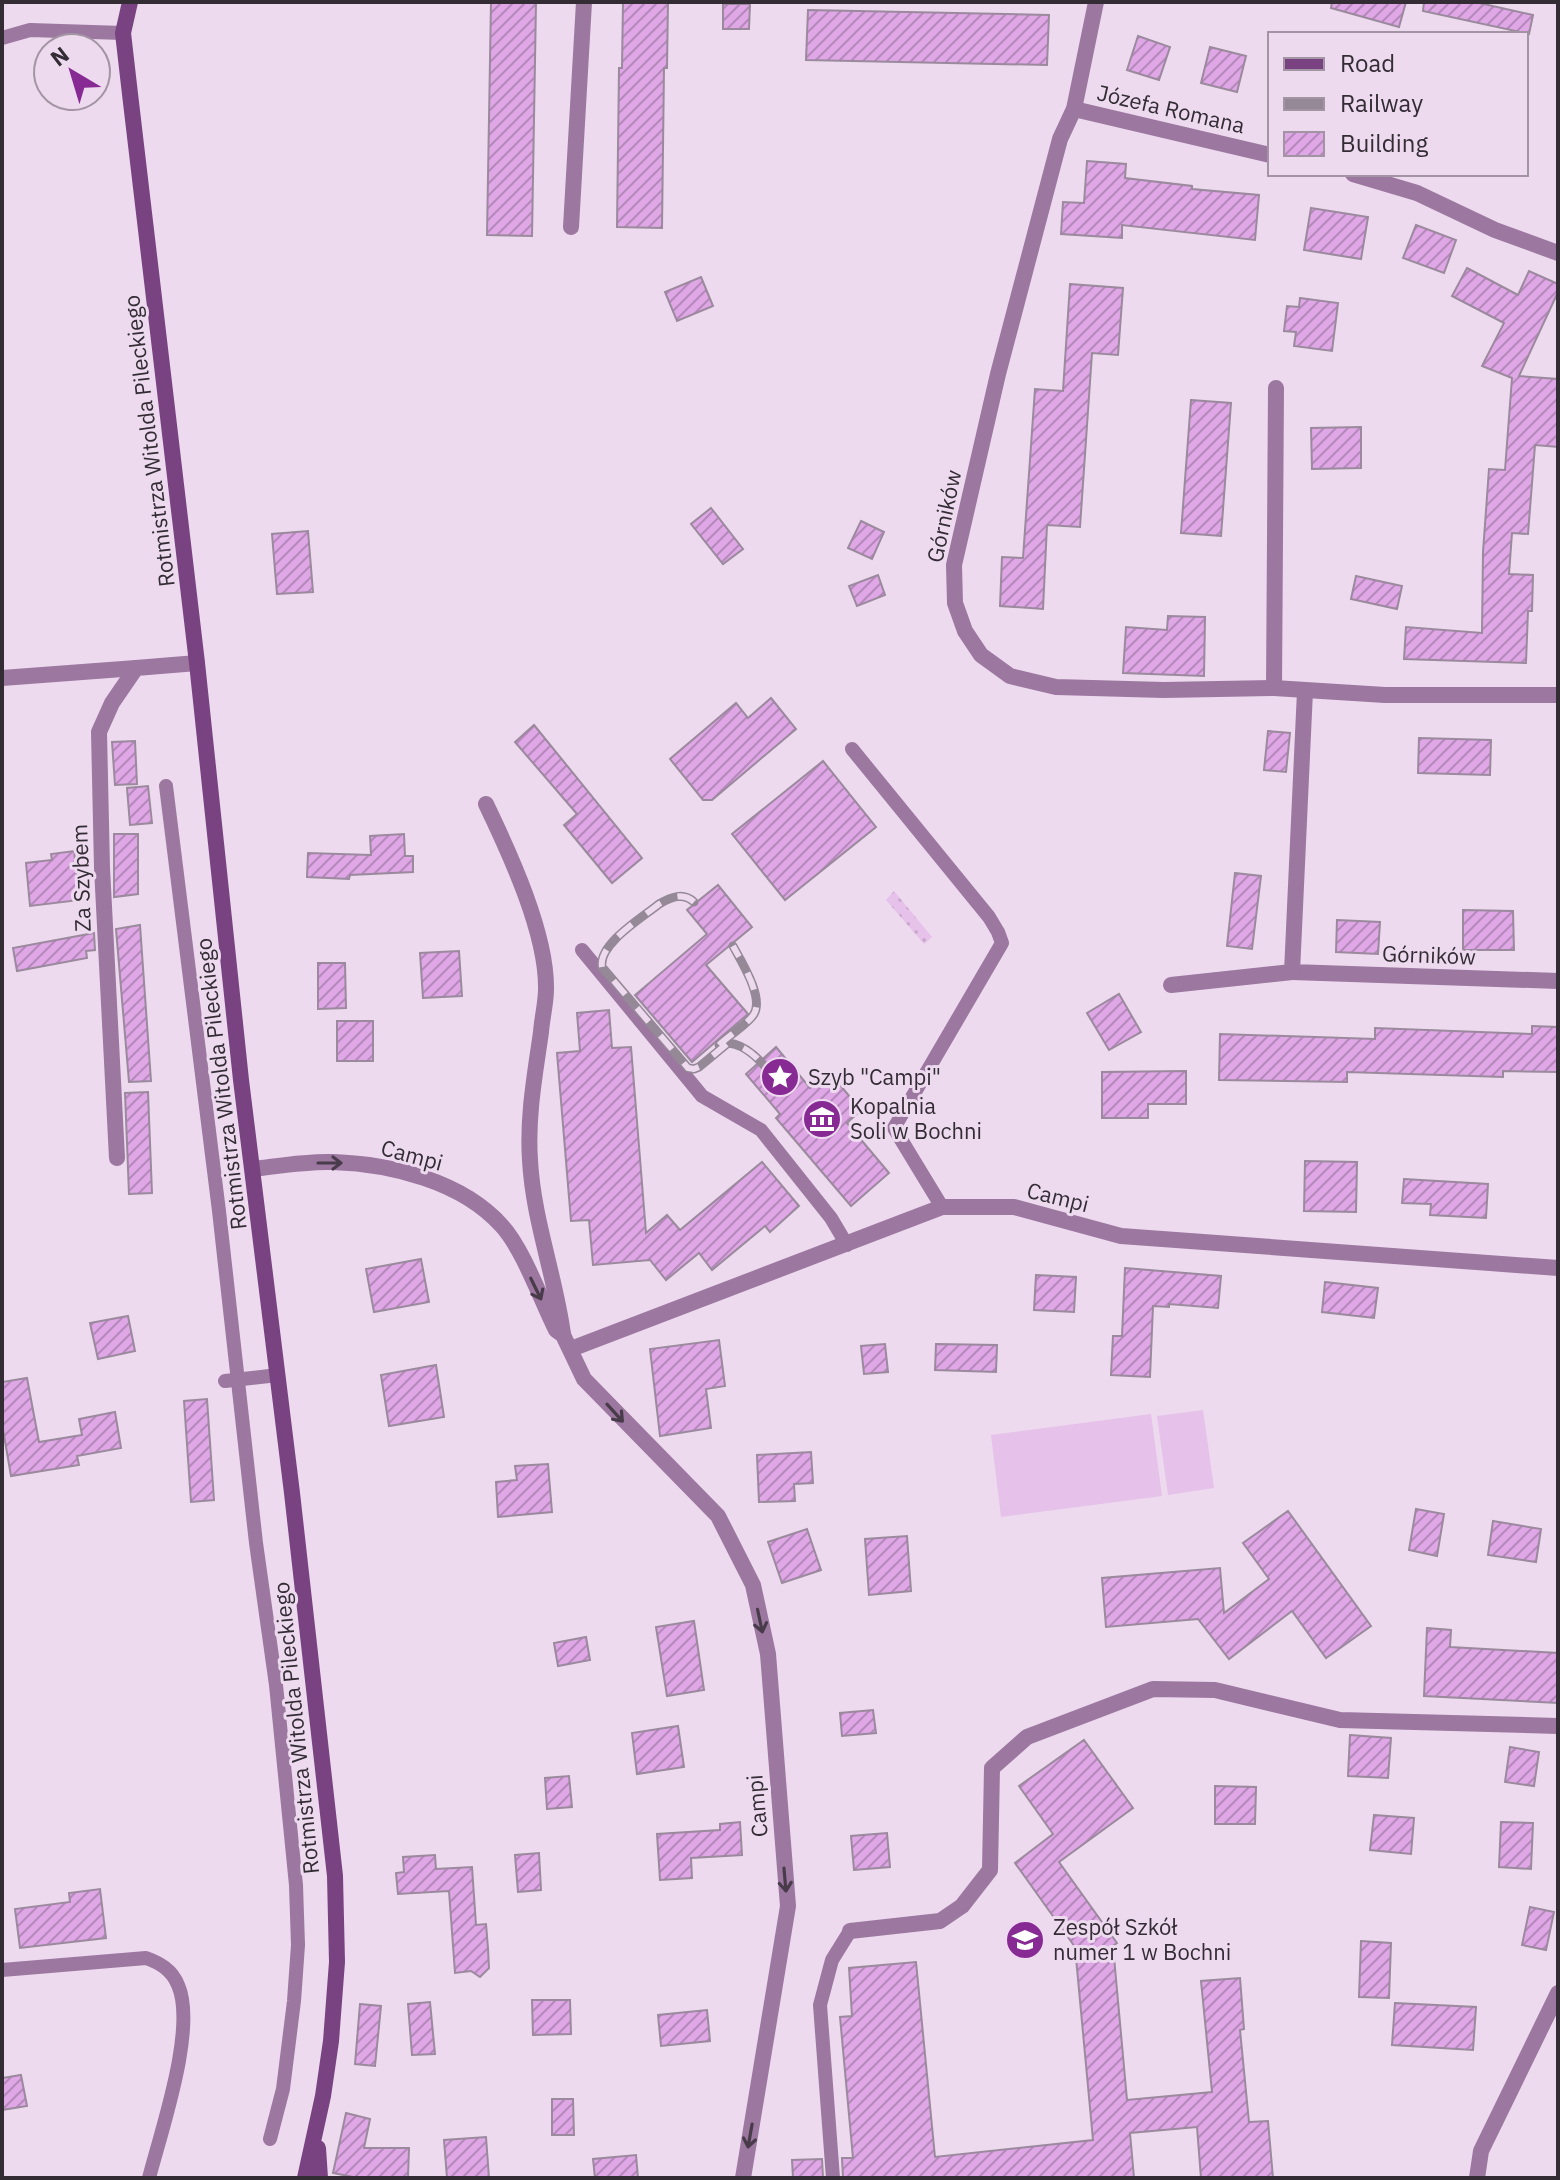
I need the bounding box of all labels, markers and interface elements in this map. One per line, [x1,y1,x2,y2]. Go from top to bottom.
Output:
north arrow [32,32,112,112]
legend [1268,32,1528,176]
text: N [44,40,75,72]
text: Road [1340,47,1395,79]
street label: Józefa Romana [1094,77,1248,140]
text: Railway [1340,87,1423,119]
text: Building [1340,127,1428,159]
street label: Rotmistrza Witolda Pileckiego [116,294,181,589]
street label: Górników [920,467,967,565]
street label: Za Szybem [64,824,97,932]
street label: Rotmistrza Witolda Pileckiego [188,937,253,1232]
street label: Górników [1382,938,1477,971]
place icon: Szyb "Campi" [759,1056,801,1098]
place label: Szyb "Campi" [808,1062,941,1091]
place label: Kopalnia Soli w Bochni [850,1091,982,1145]
museum icon: Kopalnia Soli w Bochni [801,1098,843,1140]
street label: Campi [378,1132,446,1177]
one-way arrow [316,1155,343,1171]
street label: Campi [1024,1175,1092,1218]
one-way arrow [529,1277,544,1301]
one-way arrow [606,1402,624,1422]
street label: Rotmistrza Witolda Pileckiego [266,1580,325,1876]
one-way arrow [754,1608,769,1633]
street label: Campi [739,1773,774,1839]
one-way arrow [778,1866,793,1893]
place label: Zespół Szkół numer 1 w Bochni [1053,1912,1231,1966]
school or university icon: Zespół Szkół numer 1 w Bochni [1004,1919,1046,1961]
one-way arrow [742,2123,757,2149]

